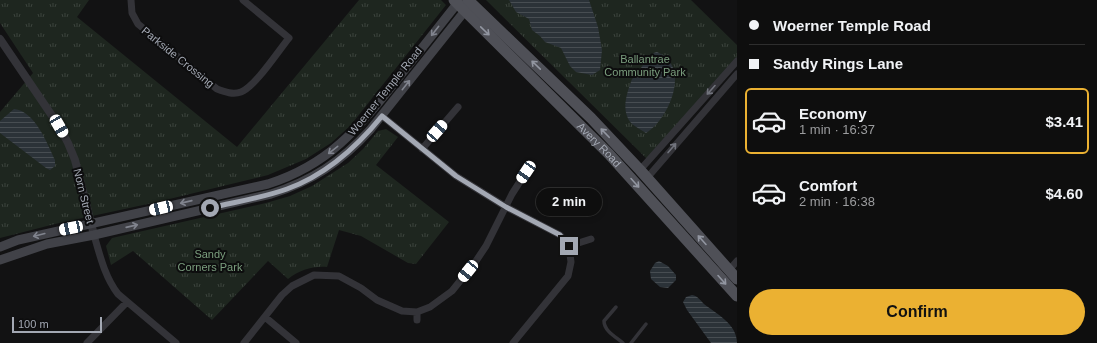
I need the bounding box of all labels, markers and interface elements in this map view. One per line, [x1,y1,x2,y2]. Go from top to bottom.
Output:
text: Woerner Temple Road [773,17,931,34]
street label: Parkside Crossing [140,24,216,90]
one-way arrow [431,25,440,36]
one-way arrow [480,26,490,36]
street label: Woerner Temple Road [346,45,424,137]
park label: Ballantrae Community Park [604,53,686,78]
text: Sandy Rings Lane [773,55,903,72]
one-way arrow [531,60,541,70]
one-way arrow [402,80,410,91]
one-way arrow [706,84,715,95]
icon: car [751,103,787,139]
text: Economy [799,105,867,122]
car [48,113,70,139]
text: $3.41 [1045,113,1083,130]
car [425,118,449,144]
street label: Avery Road [575,120,624,169]
text: 1 min · 16:37 [799,122,875,137]
one-way arrow [600,128,610,138]
one-way arrow [668,143,677,154]
one-way arrow [327,146,338,155]
car [514,159,538,185]
street label: Norn Street [71,167,97,225]
icon: car [751,175,787,211]
text: Comfort [799,177,857,194]
one-way arrow [631,178,640,188]
text: $4.60 [1045,185,1083,202]
callout: 2 min [536,188,602,216]
text: 2 min [552,194,586,209]
text: 2 min · 16:38 [799,194,875,209]
car [148,199,174,217]
one-way arrow [179,199,192,207]
route start [201,199,219,217]
car [58,220,84,236]
one-way arrow [125,222,138,230]
one-way arrow [33,232,46,239]
one-way arrow [697,235,706,245]
route end [560,237,578,255]
park label: Sandy Corners Park [178,248,243,273]
car [456,258,480,284]
one-way arrow [717,275,727,285]
button: Confirm [749,289,1085,335]
scale bar [12,315,102,334]
text: 100 m [18,318,49,330]

